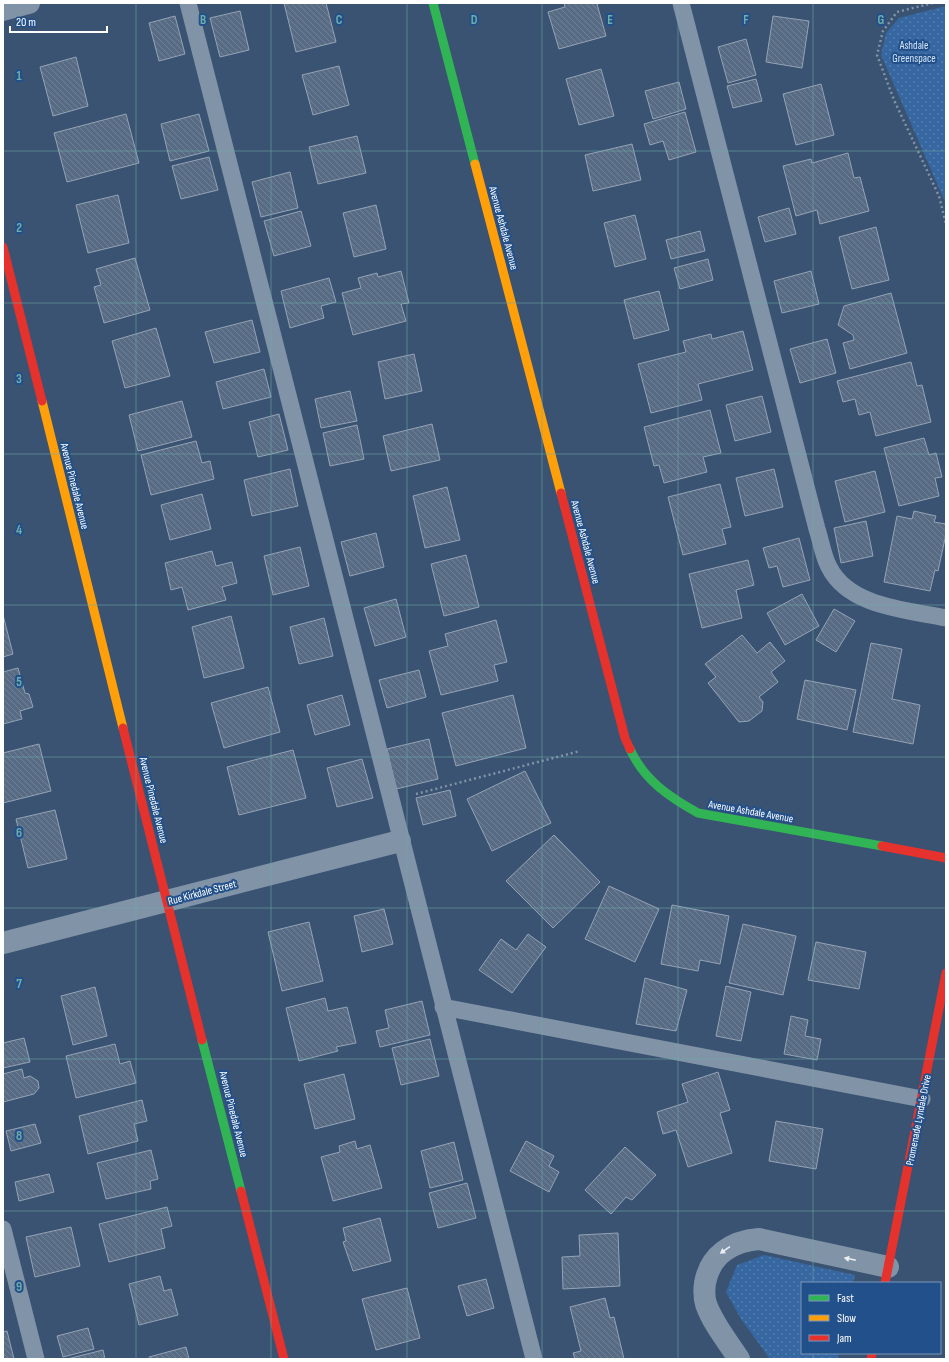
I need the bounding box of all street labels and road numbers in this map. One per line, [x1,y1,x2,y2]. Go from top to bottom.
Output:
street label: Avenue Ashdale Avenue [486,184,521,271]
street label: Avenue Pinedale Avenue [57,441,92,531]
street label: Avenue Ashdale Avenue [568,498,603,585]
street label: Avenue Pinedale Avenue [136,755,171,845]
street label: Avenue Ashdale Avenue [706,797,794,825]
street label: Rue Kirkdale Street [166,877,238,908]
street label: Avenue Pinedale Avenue [216,1069,251,1159]
street label: Promenade Lyndale Drive [903,1074,934,1167]

